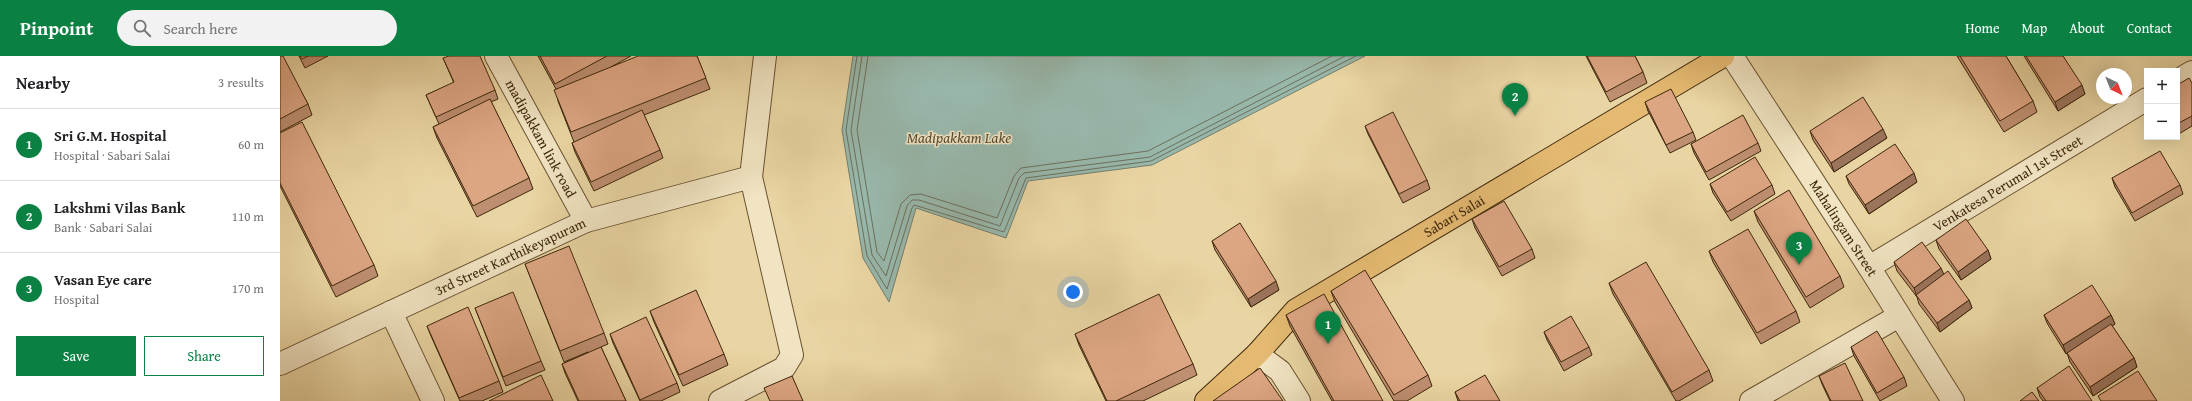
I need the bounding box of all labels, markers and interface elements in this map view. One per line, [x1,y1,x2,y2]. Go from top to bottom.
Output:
search box [117,10,397,46]
text: Pinpoint [20,14,93,42]
icon: search [131,17,153,39]
text: Search here [163,18,237,39]
text: Home [1965,18,2000,38]
text: Map [2022,18,2047,38]
text: About [2069,18,2105,38]
text: Contact [2127,18,2172,38]
north arrow [2096,68,2132,104]
map controls [2144,68,2180,140]
button: + [2144,68,2180,104]
text: Nearby [16,70,70,95]
text: 3 results [218,73,264,92]
street label: madipakkam link road [501,76,582,202]
pin: 2 [1502,83,1528,116]
button: − [2144,104,2180,140]
text: Sri G.M. Hospital [54,125,167,146]
water label: Madipakkam Lake [907,127,1011,148]
street label: Venkatesa Perumal 1st Street [1929,130,2086,236]
text: 1 [26,135,32,154]
text: 60 m [238,135,264,154]
text: Hospital · Sabari Salai [54,146,171,165]
street label: Mahalingam Street [1805,176,1882,280]
street label: Sabari Salai [1420,190,1488,242]
text: Lakshmi Vilas Bank [54,197,185,218]
text: 2 [26,207,32,226]
text: 110 m [232,207,264,226]
street label: 3rd Street Karthikeyapuram [431,212,589,300]
text: Bank · Sabari Salai [54,218,152,237]
pin: 3 [1786,232,1812,265]
text: Vasan Eye care [54,269,152,290]
text: 3 [26,279,32,298]
text: 170 m [232,279,264,298]
your location [1063,282,1083,302]
text: Hospital [54,290,99,309]
pin: 1 [1315,311,1341,344]
button: Save [16,336,136,376]
button: Share [144,336,264,376]

